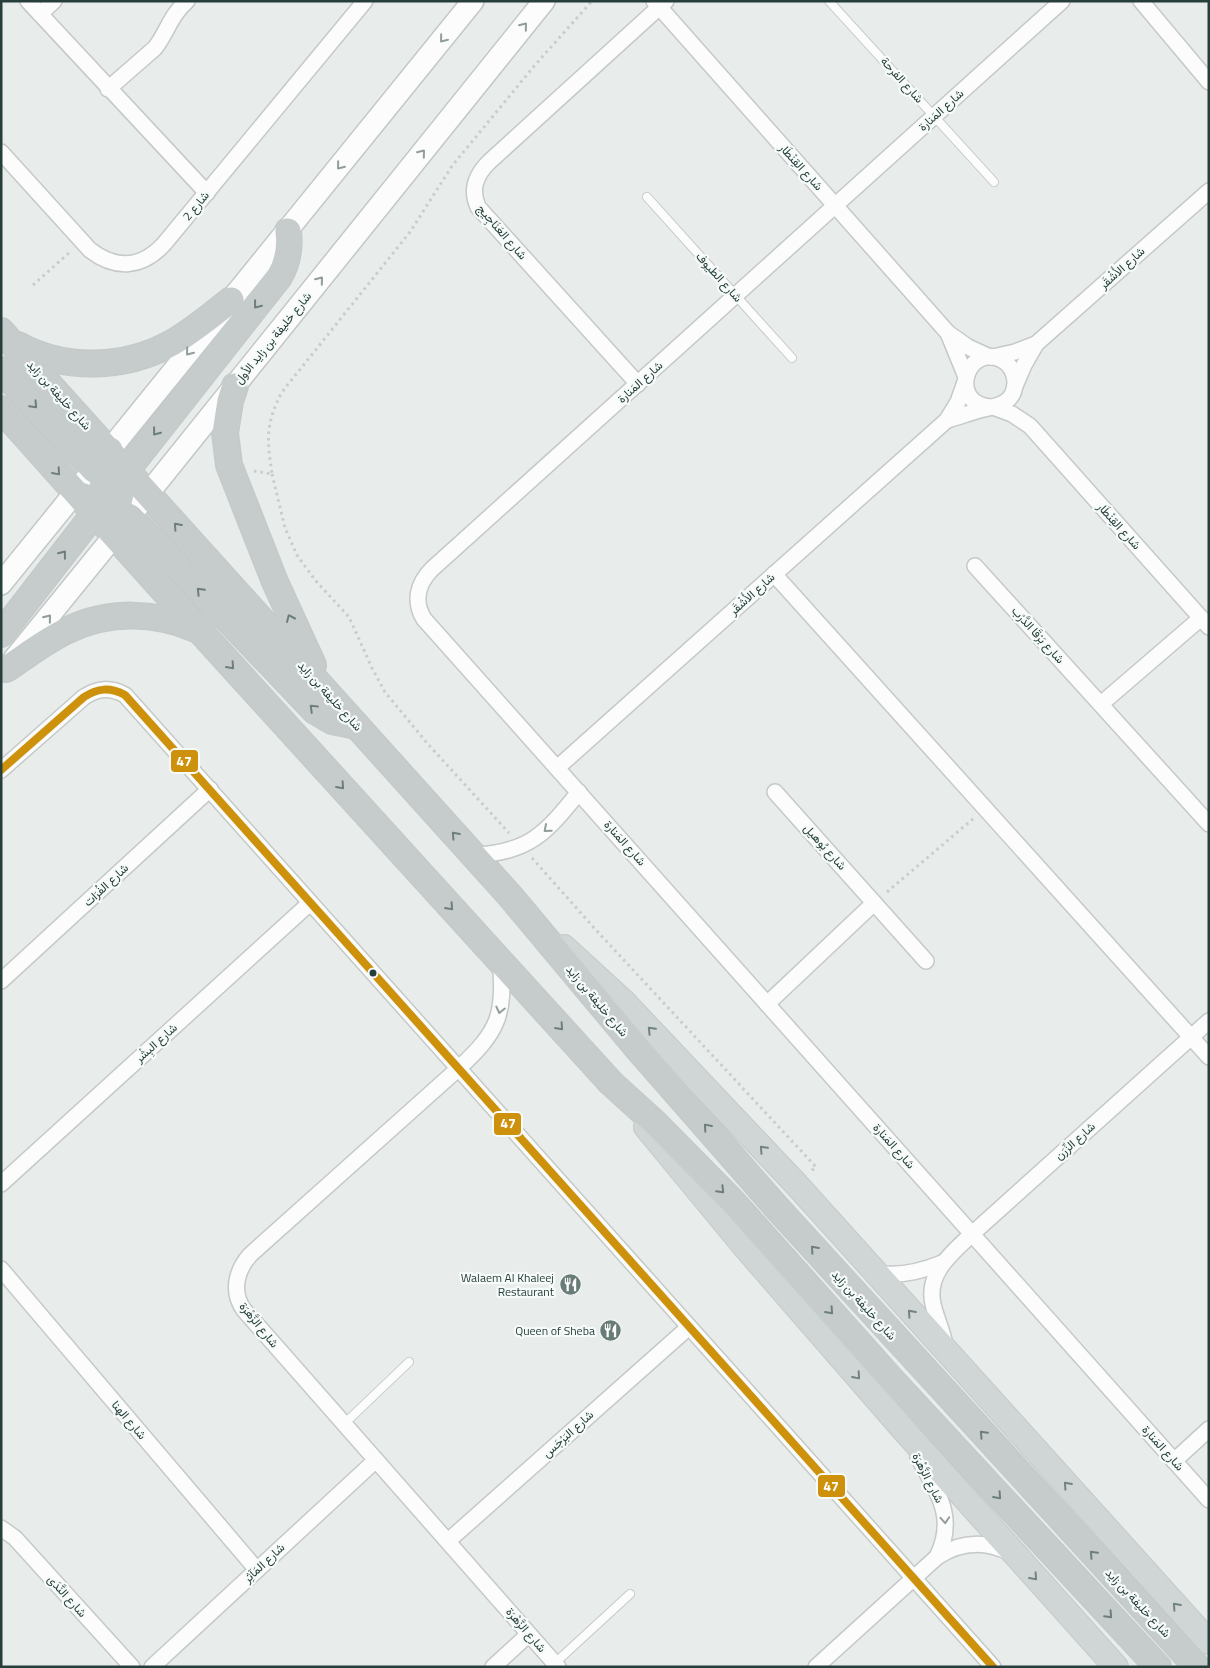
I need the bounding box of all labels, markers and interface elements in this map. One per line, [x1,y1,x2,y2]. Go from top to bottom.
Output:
one-way arrow [518,23,526,32]
one-way arrow [440,33,448,42]
street label: شارع الفرحة [876,52,928,107]
street label: شارع المَنارة [914,84,968,135]
street label: شارع القِنْطَار [774,138,828,195]
one-way arrow [416,150,424,159]
one-way arrow [337,160,346,169]
street label: شارع 2 [178,187,214,225]
street label: شارع العَنَاجِيج [473,200,532,264]
street label: شارع الأَشْقَر [1094,242,1149,294]
street label: شارع الطيوف [692,247,747,306]
one-way arrow [315,276,324,285]
street label: شارع خليفة بن زايد الأول [229,287,316,388]
one-way arrow [254,299,263,308]
one-way arrow [187,346,195,355]
street label: شارع خليفة بن زايد [23,355,96,434]
street label: شارع المَنارة [613,356,667,407]
one-way arrow [29,400,38,409]
one-way arrow [154,426,162,435]
one-way arrow [51,466,60,475]
street label: شارع القِنْطَار [1092,497,1146,554]
one-way arrow [174,523,183,532]
one-way arrow [58,551,66,560]
street label: شارع الأَشْقَر [724,568,779,620]
one-way arrow [197,588,206,597]
street label: شارع بَرْقَا الدَّرْب [1007,602,1069,668]
one-way arrow [42,614,51,623]
one-way arrow [286,614,297,623]
street label: شارع خليفة بن زايد [294,656,367,735]
one-way arrow [226,661,235,670]
one-way arrow [310,705,319,714]
line badge: 47 [170,749,199,773]
text: 47 [176,750,192,771]
one-way arrow [335,781,344,790]
street label: شارع المَنارة [600,816,651,870]
street label: شارع بُوهيل [799,819,851,874]
one-way arrow [544,823,553,832]
one-way arrow [452,831,461,840]
street label: شارع الفُرَات [79,859,133,911]
one-way arrow [444,901,453,910]
street label: شارع خليفة بن زايد [562,961,633,1041]
unlabelled marker [368,968,378,978]
one-way arrow [495,1005,506,1014]
street label: شارع البِشْر [129,1018,181,1068]
one-way arrow [554,1021,563,1030]
one-way arrow [648,1027,657,1036]
line badge: 47 [493,1112,522,1136]
text: 47 [500,1112,516,1133]
street label: شارع الزِّرَن [1050,1117,1099,1164]
street label: شارع المَنارة [869,1119,920,1173]
one-way arrow [703,1124,712,1133]
one-way arrow [759,1145,768,1154]
one-way arrow [715,1184,724,1193]
one-way arrow [811,1246,820,1255]
street label: شارع خليفة بن زايد [828,1265,901,1344]
place label: Walaem Al Khaleej Restaurant [461,1268,555,1301]
restaurant icon: Walaem Al Khaleej Restaurant [558,1273,582,1297]
street label: شارع الزَّهْرَة [235,1298,284,1352]
one-way arrow [824,1305,833,1314]
one-way arrow [908,1309,917,1318]
restaurant icon: Queen of Sheba [599,1319,623,1343]
place label: Queen of Sheba [515,1321,595,1340]
one-way arrow [851,1371,860,1380]
street label: شارع الهنا [107,1396,152,1443]
street label: شارع البَرْجَس [538,1405,598,1462]
street label: شارع المَنارة [1138,1421,1189,1475]
one-way arrow [980,1430,989,1439]
street label: شارع الزَّهْرَة [908,1449,949,1506]
line badge: 47 [817,1474,846,1498]
text: 47 [823,1475,839,1496]
one-way arrow [1064,1482,1073,1491]
one-way arrow [992,1490,1001,1499]
one-way arrow [940,1516,951,1524]
street label: شارع المَآثِر [238,1538,289,1588]
one-way arrow [1090,1550,1099,1559]
street label: شارع خليفة بن زايد [1101,1564,1176,1642]
street label: شارع النَّدَى [43,1570,92,1621]
one-way arrow [1028,1571,1037,1580]
one-way arrow [1173,1602,1182,1611]
street label: شارع الزَّهْرَة [501,1603,551,1656]
one-way arrow [1103,1609,1112,1618]

